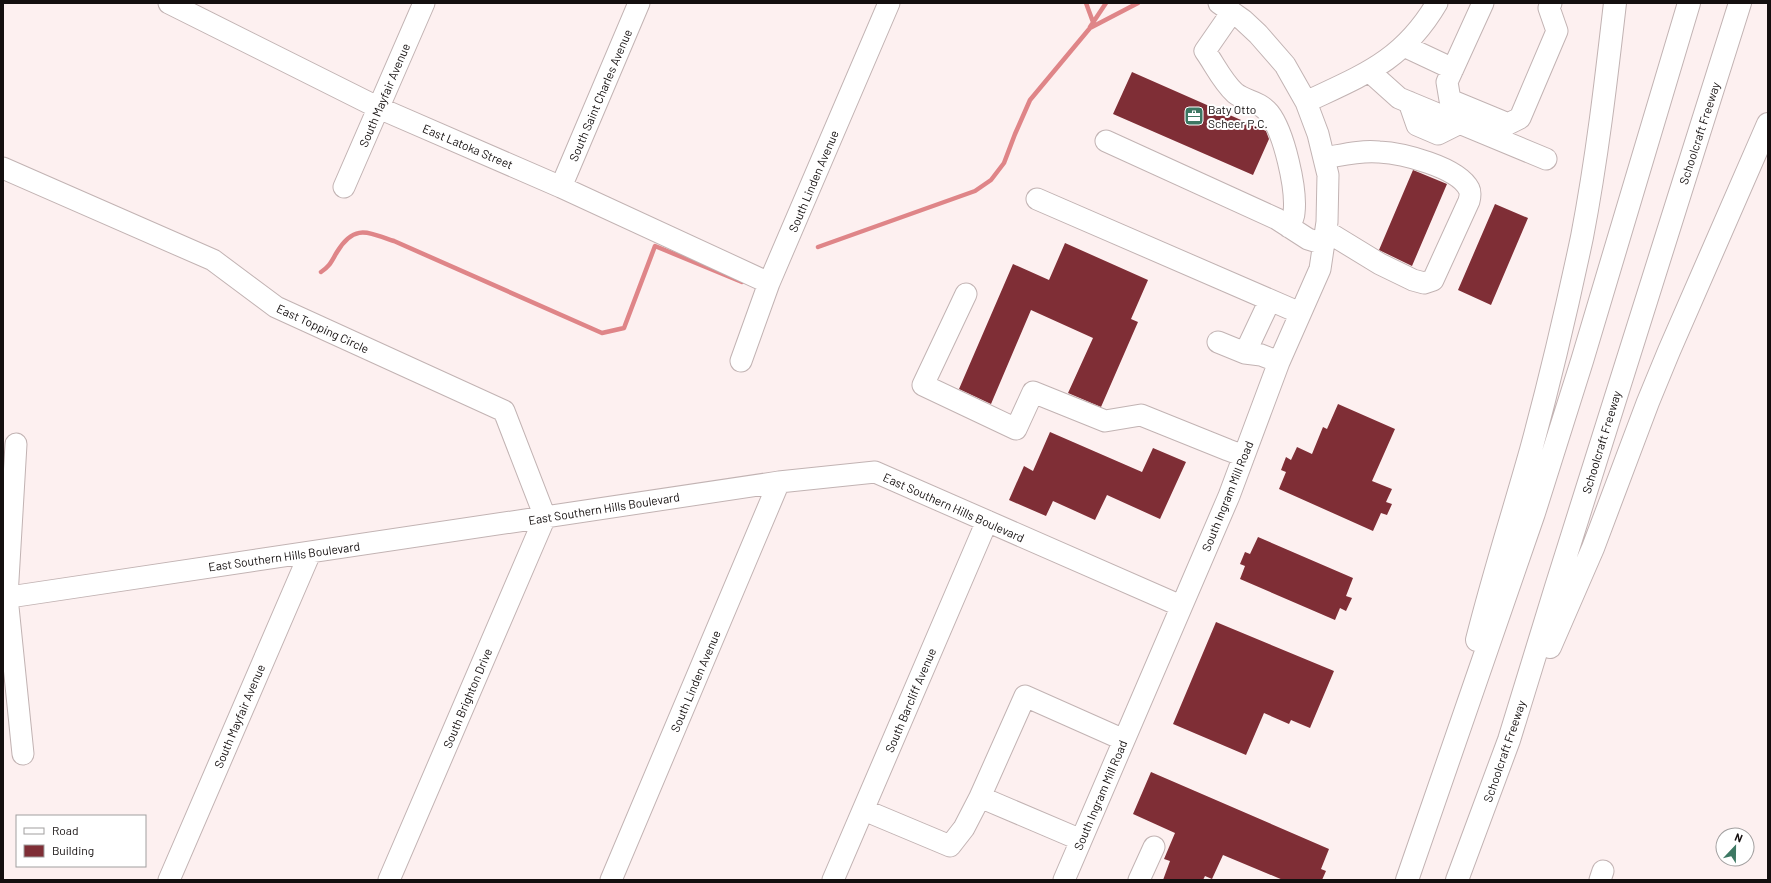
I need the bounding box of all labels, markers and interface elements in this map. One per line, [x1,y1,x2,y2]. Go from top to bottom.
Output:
street label: South Saint Charles Avenue [566,27,634,163]
street label: South Mayfair Avenue [356,41,412,149]
street label: Schoolcraft Freeway [1676,80,1722,186]
place label: Baty Otto Scheer P.C. [1208,102,1268,130]
office icon: Baty Otto Scheer P.C. [1183,105,1205,127]
street label: East Latoka Street [421,121,515,171]
street label: South Linden Avenue [785,128,841,234]
street label: East Topping Circle [275,301,371,355]
street label: Schoolcraft Freeway [1579,388,1623,495]
street label: South Ingram Mill Road [1198,439,1256,553]
street label: East Southern Hills Boulevard [881,469,1027,545]
street label: East Southern Hills Boulevard [527,489,681,527]
street label: East Southern Hills Boulevard [207,538,361,574]
street label: South Linden Avenue [667,628,723,734]
street label: South Brighton Drive [440,646,494,750]
street label: South Barcliff Avenue [882,646,938,754]
street label: South Mayfair Avenue [211,662,267,770]
street label: Schoolcraft Freeway [1480,698,1528,804]
street label: South Ingram Mill Road [1070,738,1130,852]
legend [16,815,146,867]
text: Road [52,823,79,837]
north arrow [1715,827,1755,867]
text: N [1733,830,1745,845]
text: Building [52,843,94,857]

